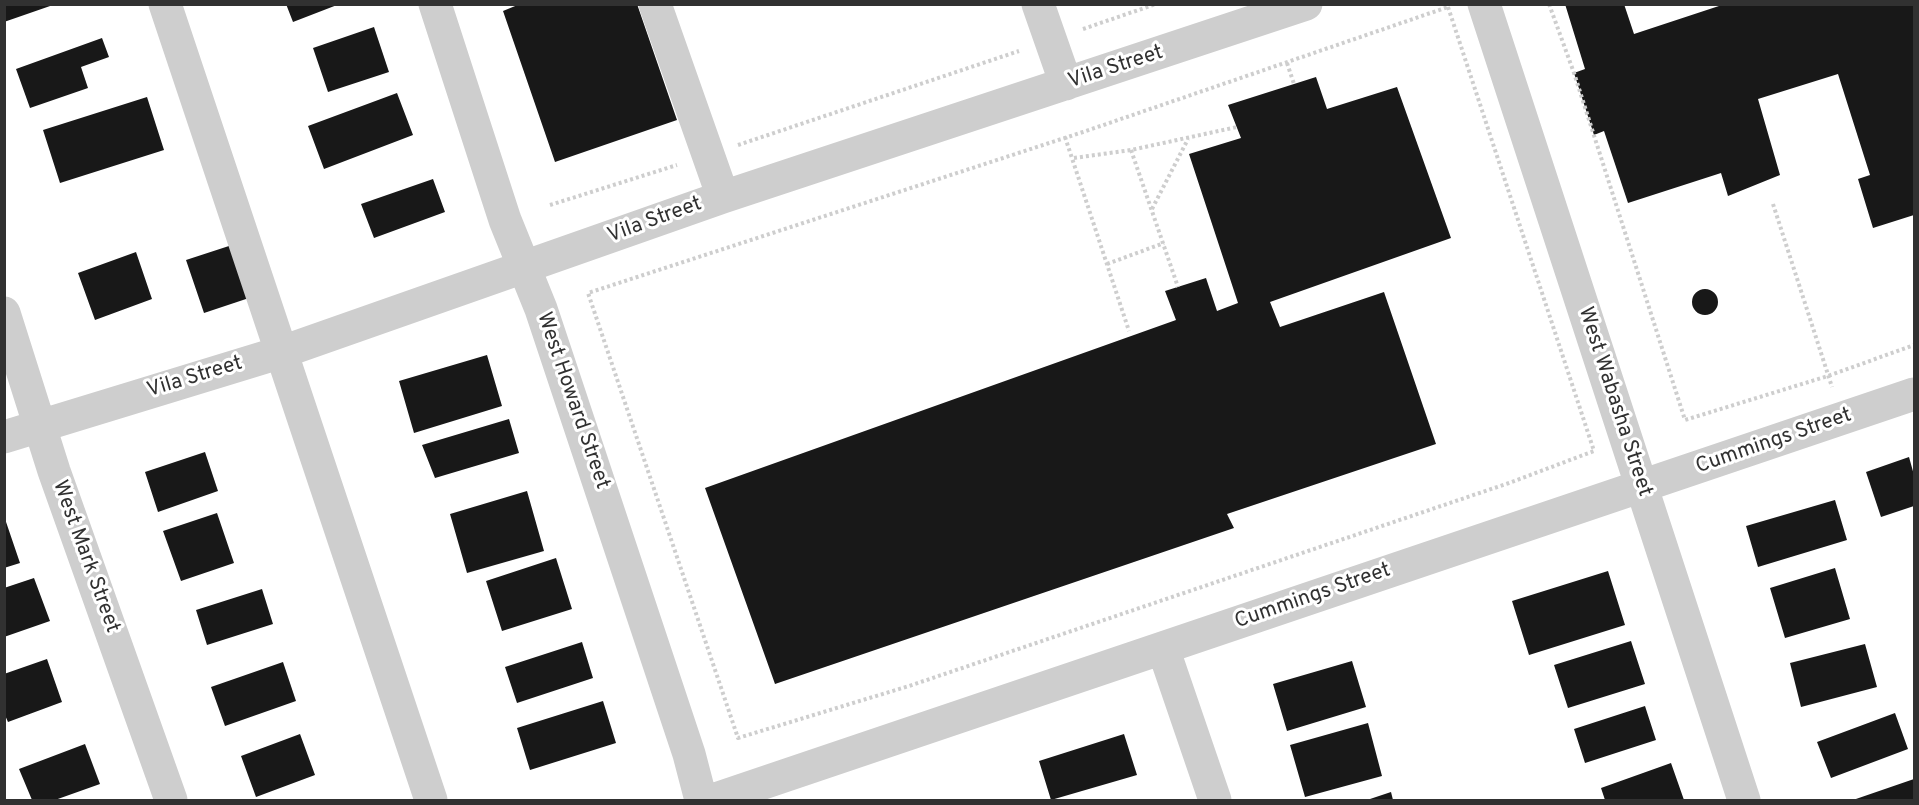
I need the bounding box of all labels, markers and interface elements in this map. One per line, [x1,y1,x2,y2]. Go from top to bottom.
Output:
street label: Vila Street [1065,41,1167,95]
street label: Vila Street [604,192,706,250]
street label: West Wabasha Street [1571,304,1657,500]
street label: West Howard Street [530,309,614,493]
street label: Vila Street [144,352,246,404]
street label: Cummings Street [1693,404,1855,480]
street label: West Mark Street [46,477,124,637]
street label: Cummings Street [1232,559,1394,635]

